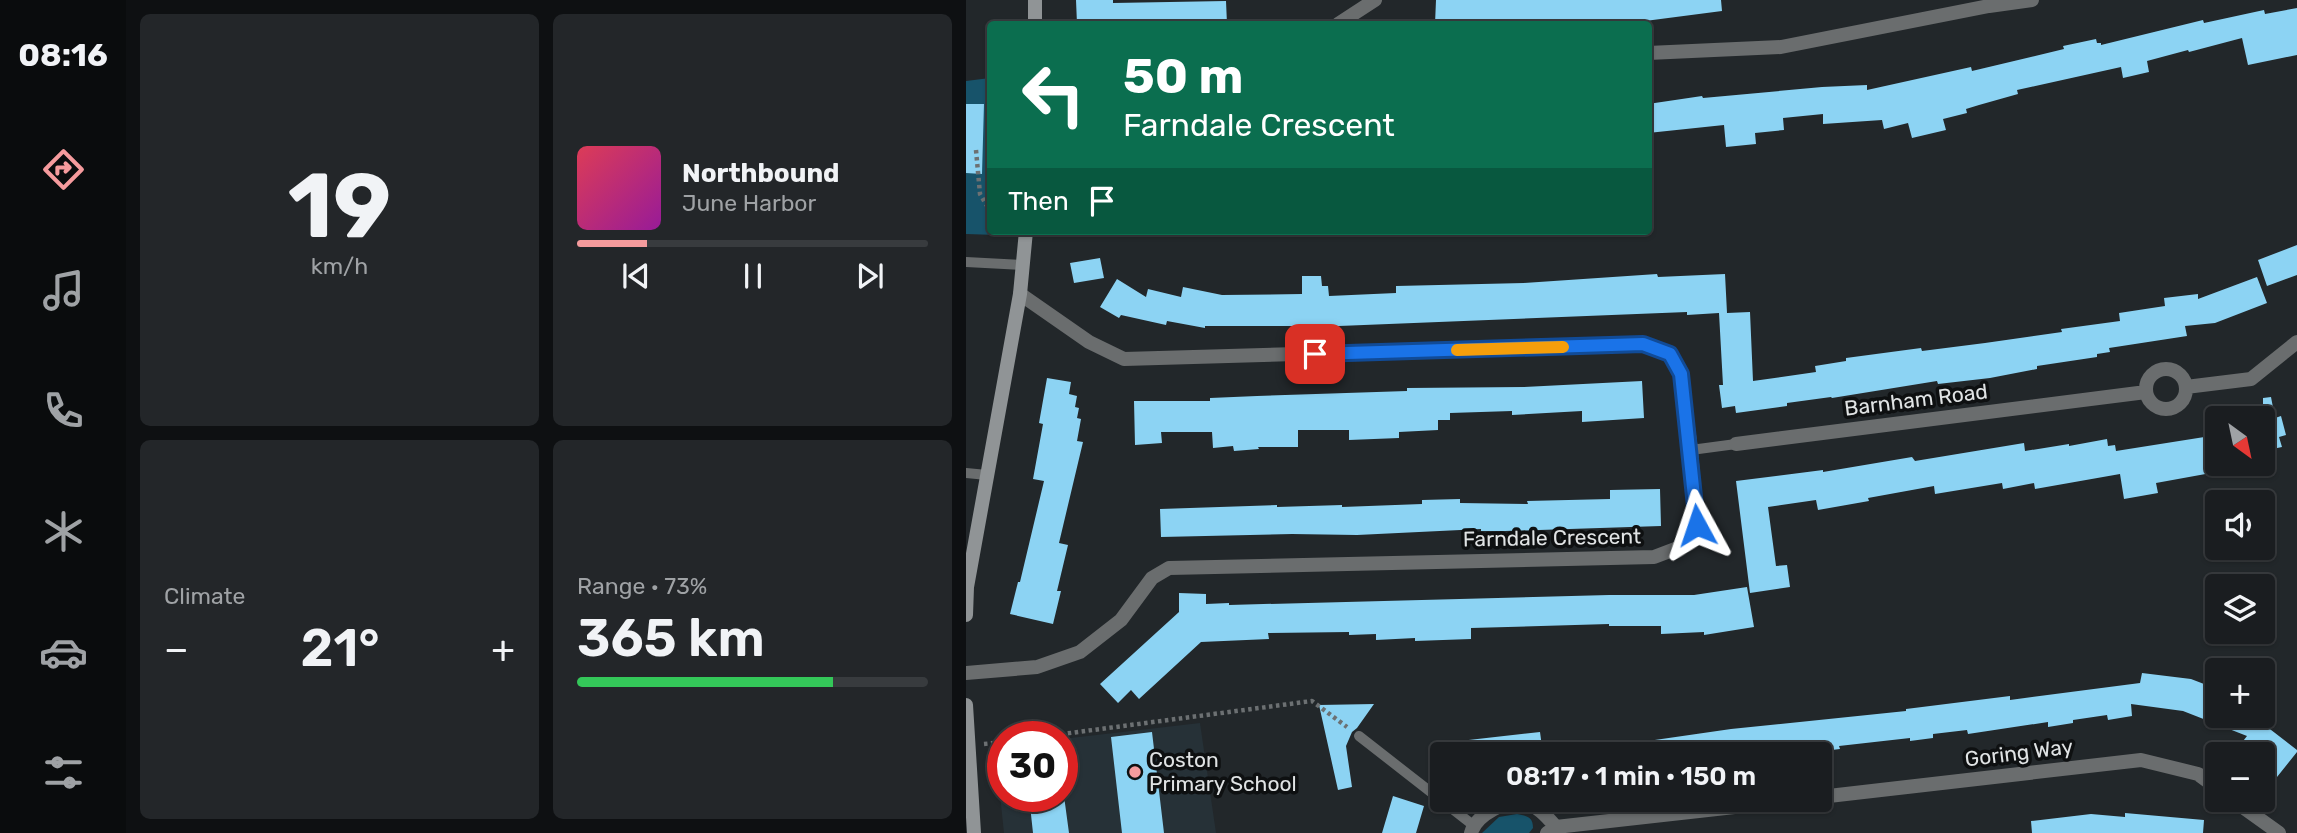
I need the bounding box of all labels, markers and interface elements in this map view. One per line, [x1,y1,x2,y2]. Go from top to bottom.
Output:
text: 08:16 [18,36,108,74]
text: 50 m [1123,47,1243,105]
icon: left [1008,49,1099,140]
text: Farndale Crescent [1123,106,1395,144]
icon: directions [39,145,88,194]
text: 19 [288,152,391,260]
text: Northbound [682,158,840,189]
icon: arrive [1083,182,1121,220]
text: Then [1008,186,1069,217]
text: June Harbor [682,189,816,217]
text: km/h [311,252,368,280]
icon: previous [617,257,655,295]
icon: pause [734,257,772,295]
icon: next [851,257,889,295]
icon: music [39,266,88,315]
pin [1285,324,1345,384]
icon: arrive [1296,335,1334,373]
street label: Barnham Road [1843,378,1989,421]
icon: phone [39,386,88,435]
north arrow [2205,406,2275,476]
map controls [2205,406,2275,812]
position arrow [1660,488,1734,562]
button: sound [2205,490,2275,560]
icon: climate [39,507,88,556]
street label: Farndale Crescent [1463,523,1641,552]
text: Range · 73% [577,572,707,600]
button: layers [2205,574,2275,644]
text: Climate [164,582,245,610]
text: 365 km [577,607,765,669]
text: 21° [301,617,379,679]
text: − [164,626,189,672]
text: + [491,626,515,672]
icon: car [39,628,88,677]
button: + [2205,658,2275,728]
speed limit sign: 30 [987,721,1078,812]
street label: Goring Way [1963,733,2075,772]
button: − [2205,742,2275,812]
place label: Coston Primary School [1149,747,1297,796]
icon: filters [39,748,88,797]
text: 08:17 · 1 min · 150 m [1506,761,1756,792]
marker: Coston Primary School [1127,764,1143,780]

